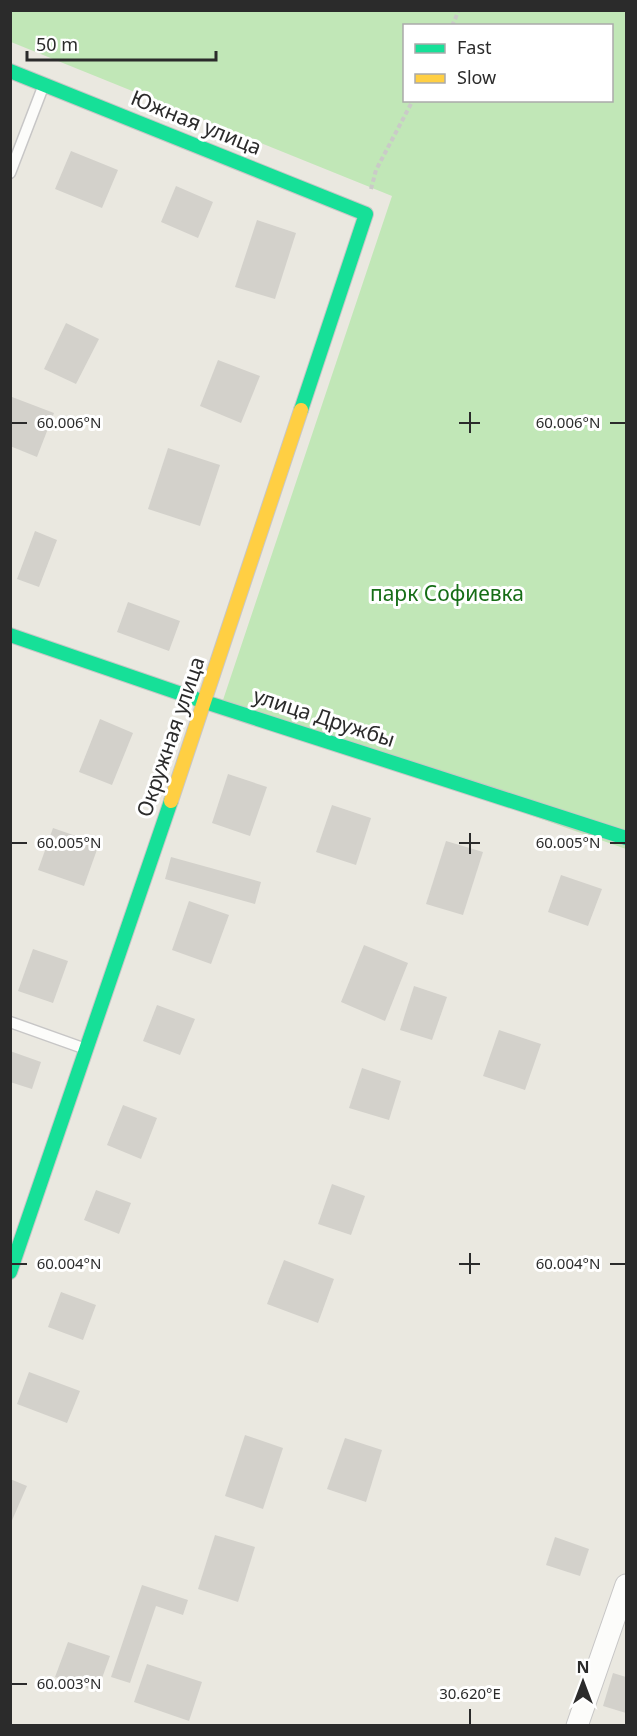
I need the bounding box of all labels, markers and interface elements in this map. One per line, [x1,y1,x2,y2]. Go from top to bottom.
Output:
scale bar [27,24,216,62]
legend [403,24,613,102]
text: 50 m [36,32,78,56]
text: Fast [457,35,492,59]
text: Slow [457,65,496,89]
street label: Южная улица [127,83,266,161]
text: 60.006°N [37,412,101,432]
text: 60.006°N [536,412,600,432]
park label: парк Софиевка [370,579,524,607]
street label: Окружная улица [130,653,211,820]
street label: улица Дружбы [250,681,399,753]
text: 60.005°N [37,832,101,852]
text: 60.005°N [536,832,600,852]
text: 60.004°N [37,1253,101,1273]
text: 60.004°N [536,1253,600,1273]
north arrow [553,1652,613,1712]
text: N [576,1656,590,1678]
text: 60.003°N [37,1673,101,1693]
text: 30.620°E [439,1683,501,1703]

